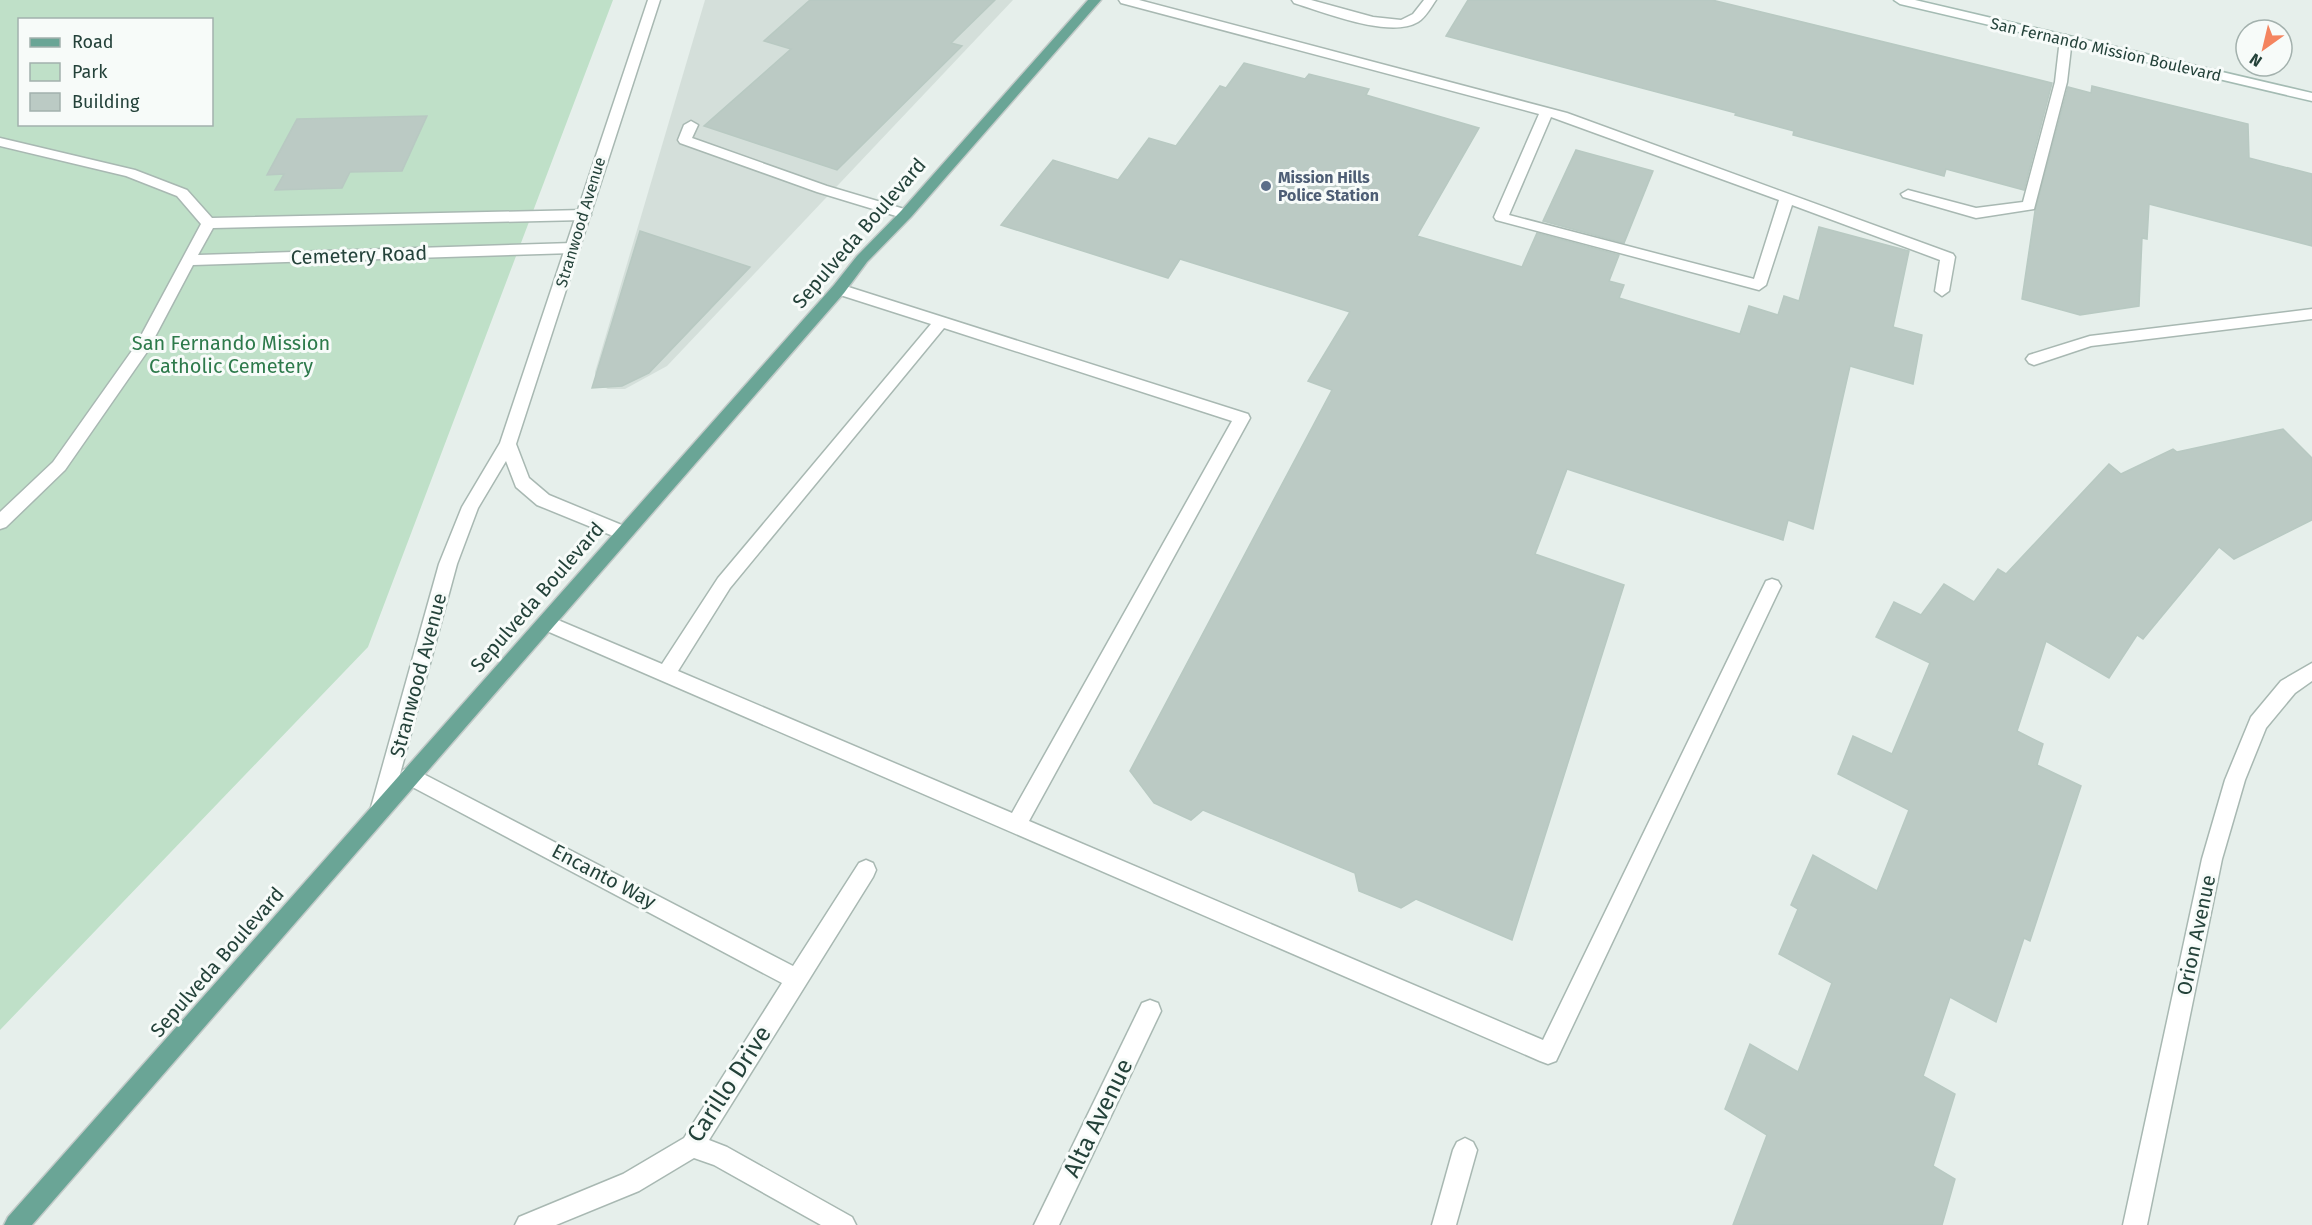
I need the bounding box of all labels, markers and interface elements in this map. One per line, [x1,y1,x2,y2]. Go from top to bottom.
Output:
street label: San Fernando Mission Boulevard [1989,14,2223,85]
legend [18,18,213,126]
north arrow [2234,18,2294,78]
text: Road [72,31,114,53]
text: N [2246,49,2266,71]
text: Park [72,61,108,83]
text: Building [72,91,140,113]
street label: Sepulveda Boulevard [787,153,931,313]
street label: Stranwood Avenue [552,155,609,290]
place label: Mission Hills Police Station [1278,168,1379,205]
marker: Mission Hills Police Station [1259,179,1273,193]
street label: Cemetery Road [290,241,428,269]
park label: San Fernando Mission Catholic Cemetery [132,331,330,378]
street label: Sepulveda Boulevard [465,517,609,677]
street label: Stranwood Avenue [385,590,451,760]
street label: Encanto Way [548,839,660,914]
street label: Orion Avenue [2172,873,2220,997]
street label: Sepulveda Boulevard [145,882,289,1042]
street label: Carillo Drive [681,1021,777,1147]
street label: Alta Avenue [1057,1054,1139,1182]

